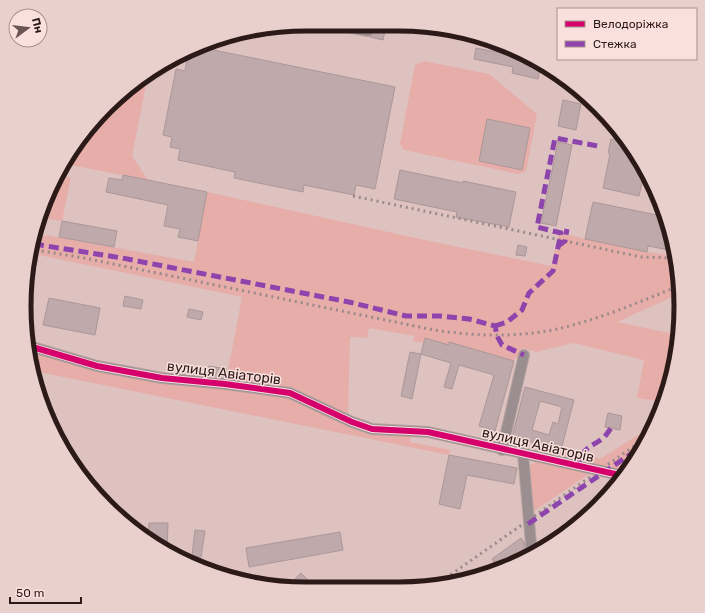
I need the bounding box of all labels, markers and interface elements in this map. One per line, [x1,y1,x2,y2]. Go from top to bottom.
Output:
north arrow [8,8,48,48]
legend [557,8,697,60]
text: Пн [29,17,45,35]
text: Велодоріжка [593,17,668,31]
text: Стежка [593,37,637,51]
street label: вулиця Авіаторів [166,358,282,388]
street label: вулиця Авіаторів [480,424,596,466]
scale bar [10,579,81,605]
text: 50 m [16,586,44,600]

